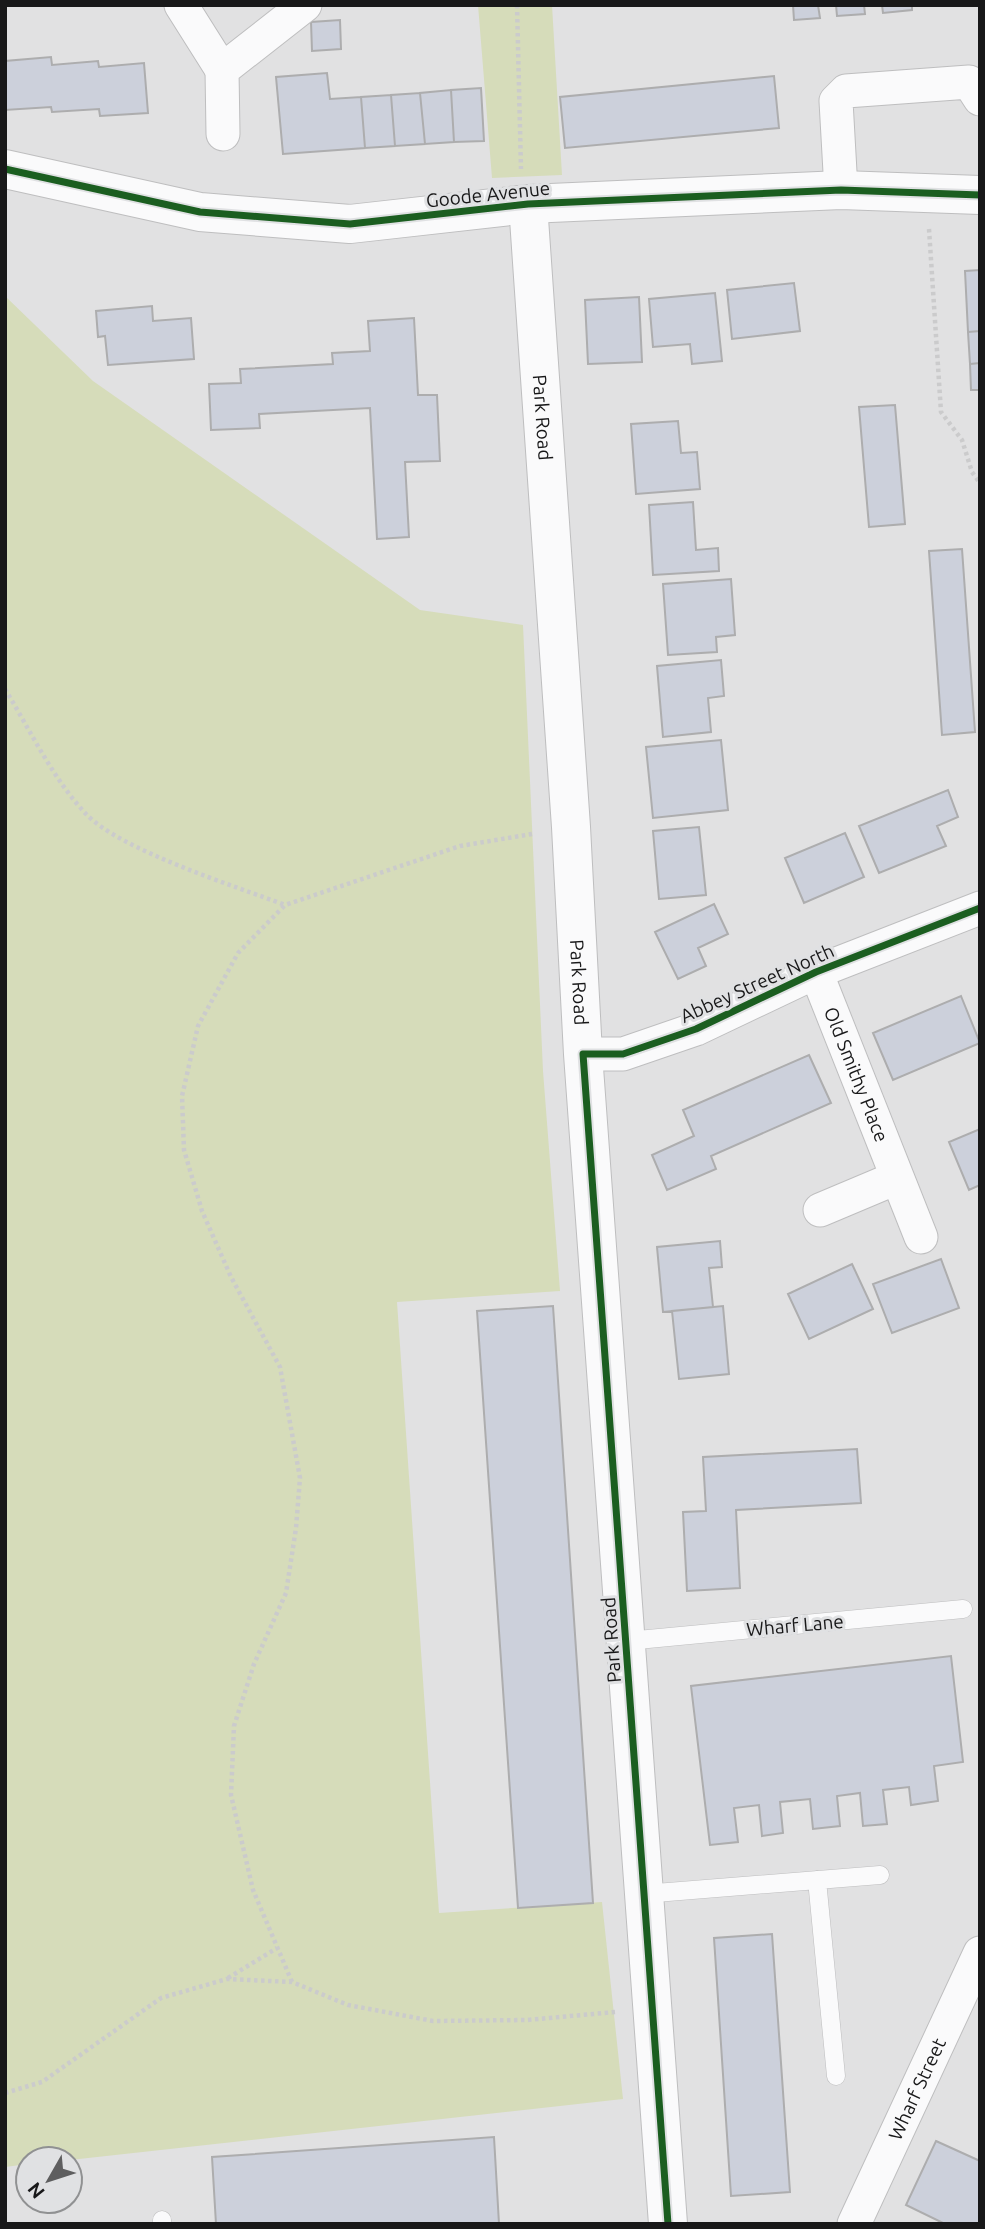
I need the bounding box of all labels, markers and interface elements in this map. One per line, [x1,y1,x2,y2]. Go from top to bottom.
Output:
street label: Goode Avenue [425,177,551,211]
street label: Park Road [529,374,557,461]
street label: Park Road [566,939,592,1026]
street label: Abbey Street North [677,939,837,1027]
street label: Old Smithy Place [820,1004,893,1145]
street label: Park Road [597,1596,625,1684]
street label: Wharf Lane [745,1610,845,1640]
street label: Wharf Street [884,2034,950,2143]
north arrow [14,2145,84,2215]
text: N [23,2178,49,2203]

